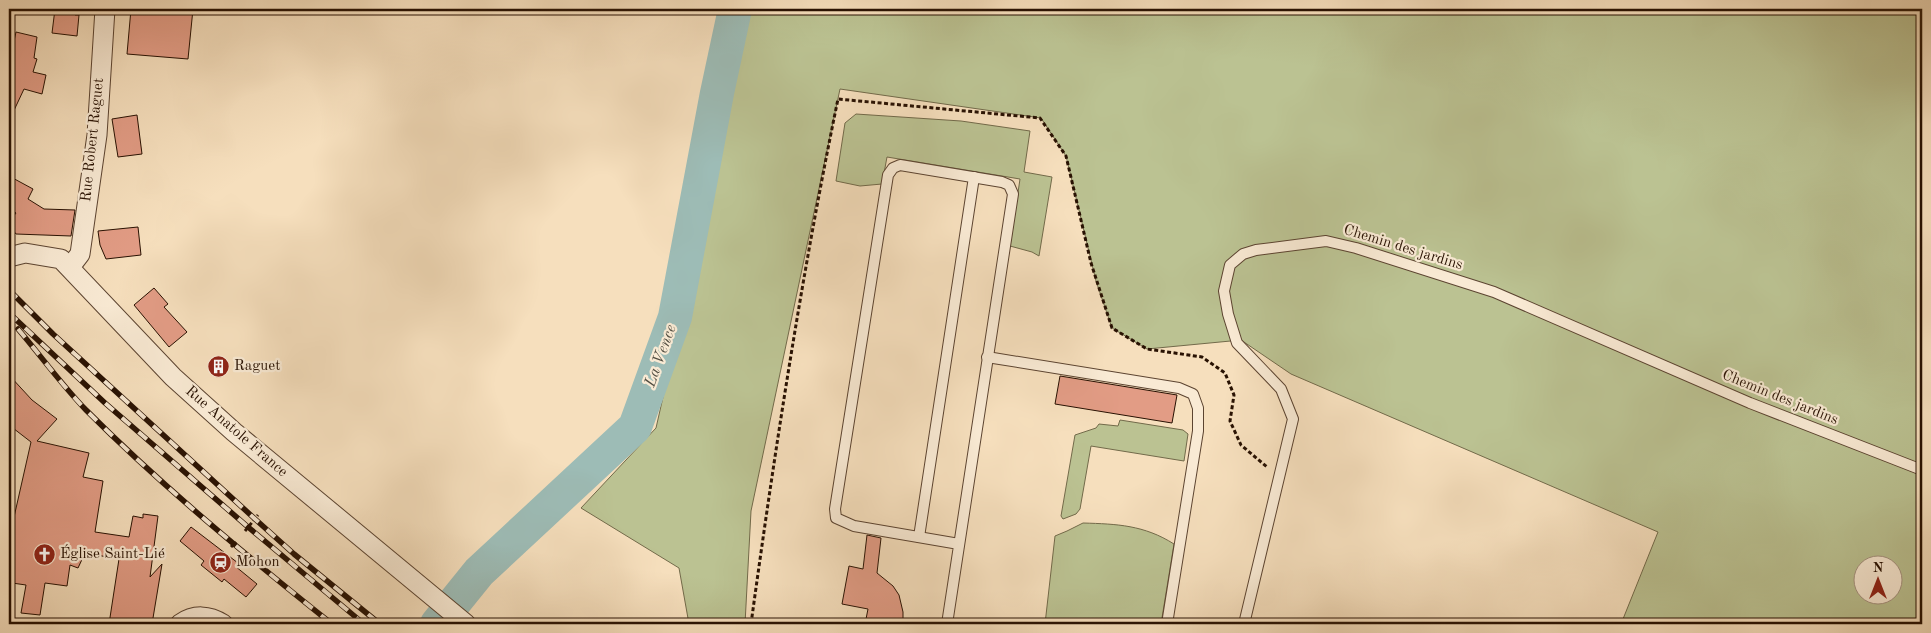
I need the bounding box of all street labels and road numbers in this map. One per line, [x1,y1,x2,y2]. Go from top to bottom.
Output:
street label: Rue Robert Raguet [79,77,107,203]
street label: Chemin des jardins [1342,223,1464,273]
street label: Chemin des jardins [1720,368,1840,428]
street label: Rue Anatole France [182,384,290,480]

